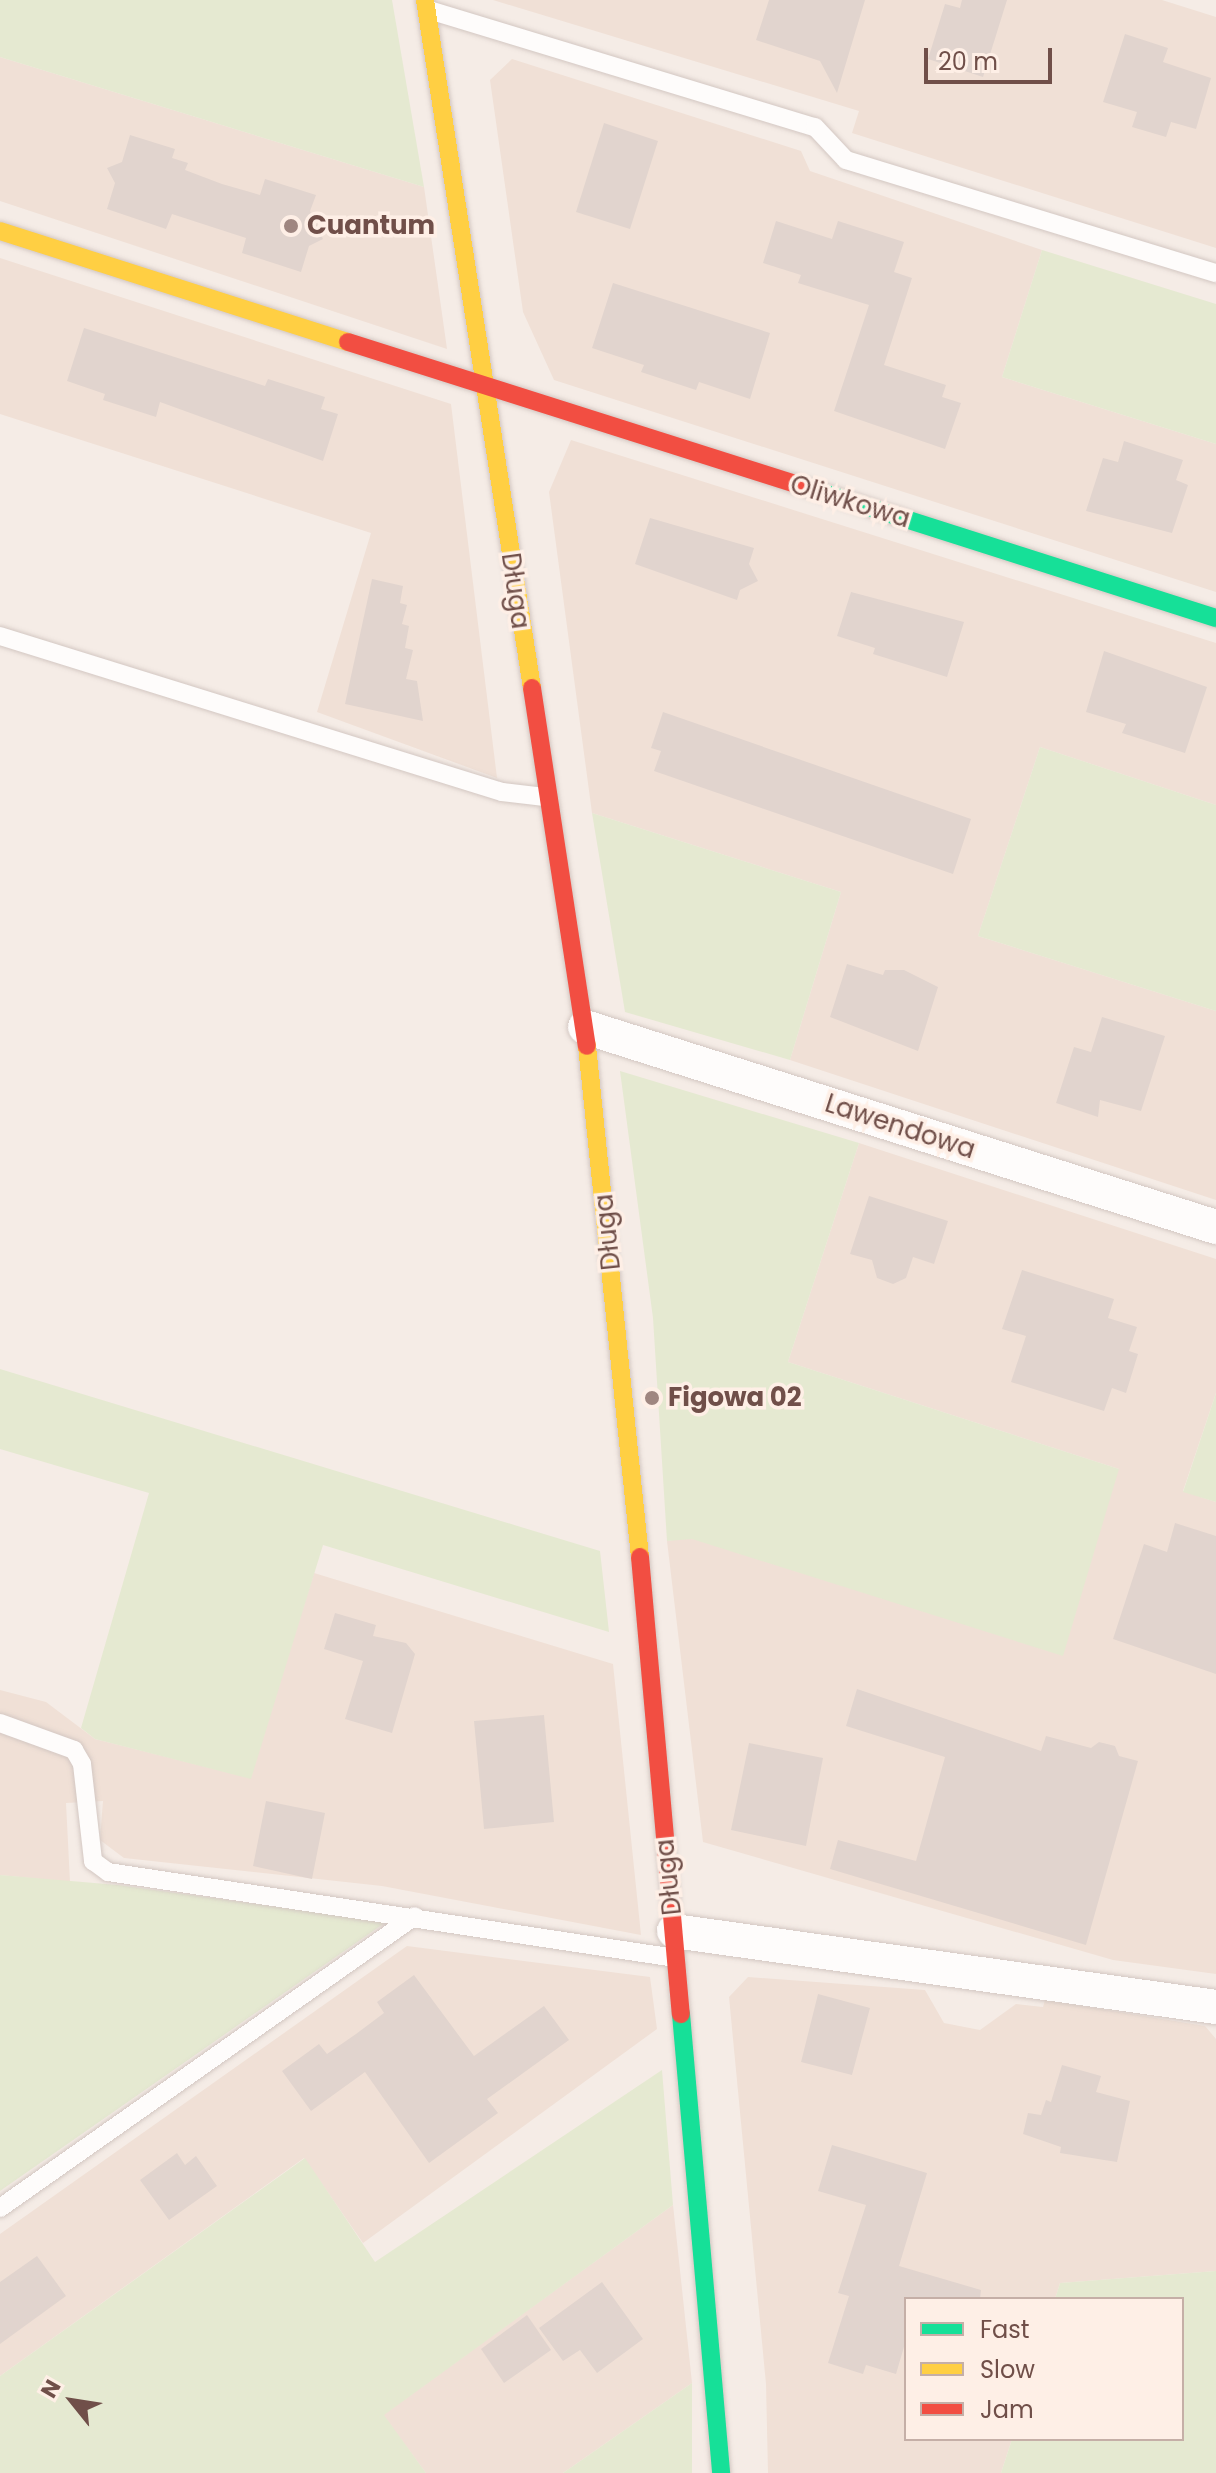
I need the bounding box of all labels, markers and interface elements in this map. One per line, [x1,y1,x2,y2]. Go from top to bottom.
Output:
scale bar [928,32,1056,82]
text: 20 m [938,45,998,78]
place label: Cuantum [307,210,435,242]
marker: Cuantum [282,217,300,235]
street label: Oliwkowa [786,469,914,535]
street label: Długa [494,551,536,631]
street label: Lawendowa [821,1088,979,1166]
street label: Długa [588,1192,628,1272]
place label: Figowa 02 [668,1382,802,1414]
marker: Figowa 02 [643,1389,661,1407]
street label: Długa [649,1837,689,1917]
legend [904,2297,1184,2441]
text: Fast [980,2313,1030,2346]
text: Slow [980,2353,1035,2386]
north arrow [32,2361,112,2441]
text: N [33,2374,68,2404]
text: Jam [980,2393,1034,2426]

